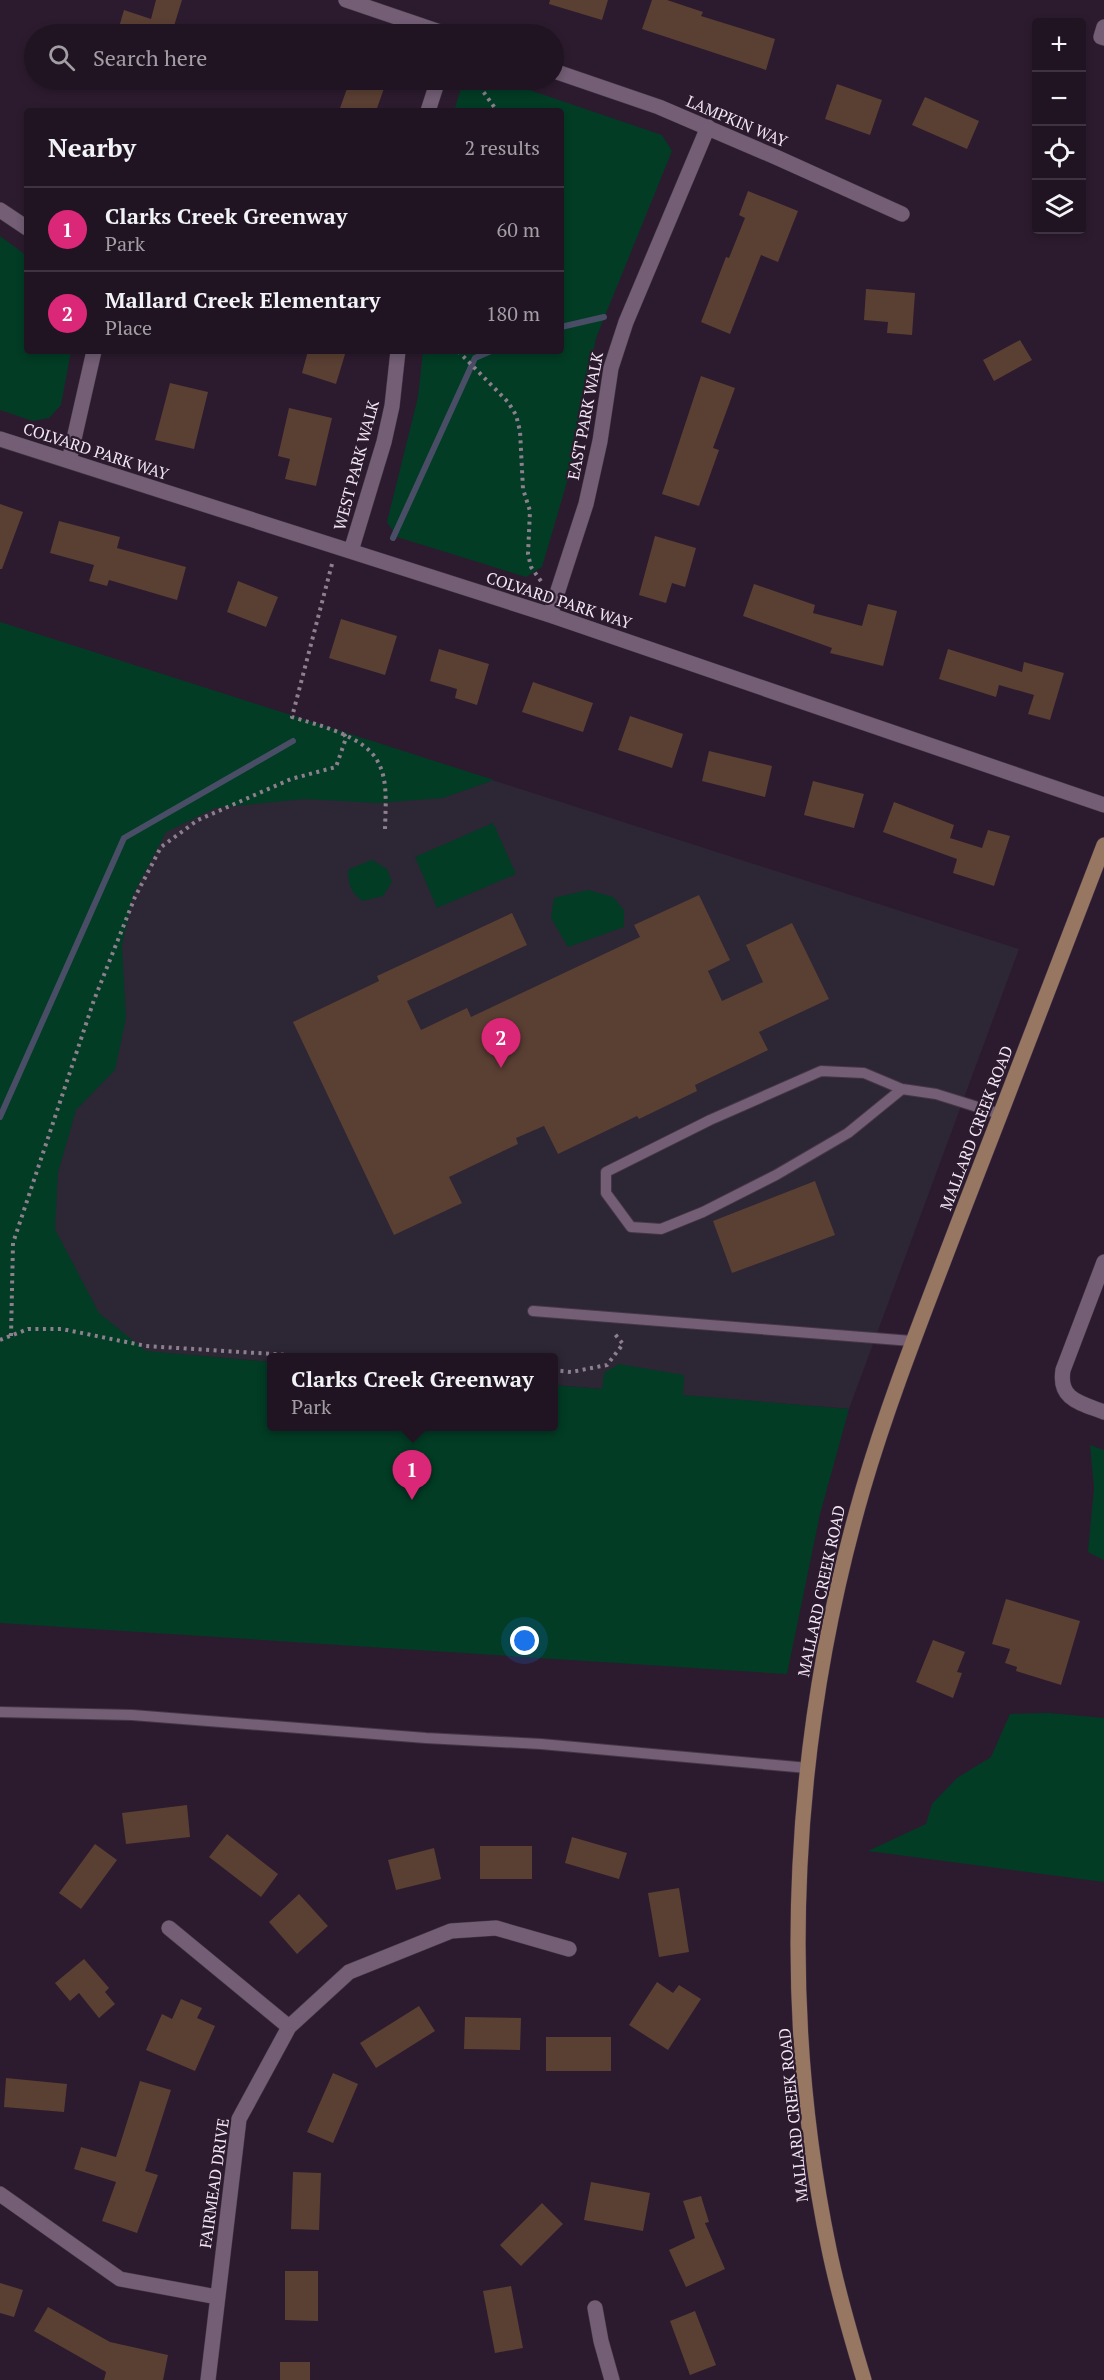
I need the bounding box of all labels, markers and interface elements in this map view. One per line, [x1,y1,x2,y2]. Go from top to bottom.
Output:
map controls [1032,18,1086,234]
button: + [1032,18,1086,72]
search box [24,24,564,90]
icon: search [45,41,78,74]
text: Search here [93,43,207,72]
button: − [1032,72,1086,126]
street label: LAMPKIN WAY [683,90,792,152]
button: locate [1032,126,1086,180]
text: Nearby [48,130,136,164]
text: 2 results [465,134,540,161]
button: layers [1032,180,1086,234]
text: Clarks Creek Greenway [105,201,347,230]
text: 1 [62,216,73,243]
text: 60 m [497,216,540,243]
text: Park [105,230,145,257]
text: Mallard Creek Elementary [105,285,380,314]
text: 2 [62,300,73,327]
text: 180 m [486,300,540,327]
text: Place [105,314,152,341]
street label: EAST PARK WALK [562,350,608,482]
street label: WEST PARK WALK [328,397,384,533]
street label: COLVARD PARK WAY [21,417,172,485]
street label: COLVARD PARK WAY [484,566,635,634]
pin: 2 [482,1018,520,1068]
street label: MALLARD CREEK ROAD [934,1042,1018,1214]
popup [267,1353,558,1431]
text: Clarks Creek Greenway [291,1364,534,1393]
text: Park [291,1393,331,1420]
pin: 1 [392,1450,432,1500]
street label: MALLARD CREEK ROAD [792,1503,850,1679]
your location [510,1626,539,1655]
street label: MALLARD CREEK ROAD [773,2027,813,2203]
street label: FAIRMEAD DRIVE [194,2117,234,2249]

